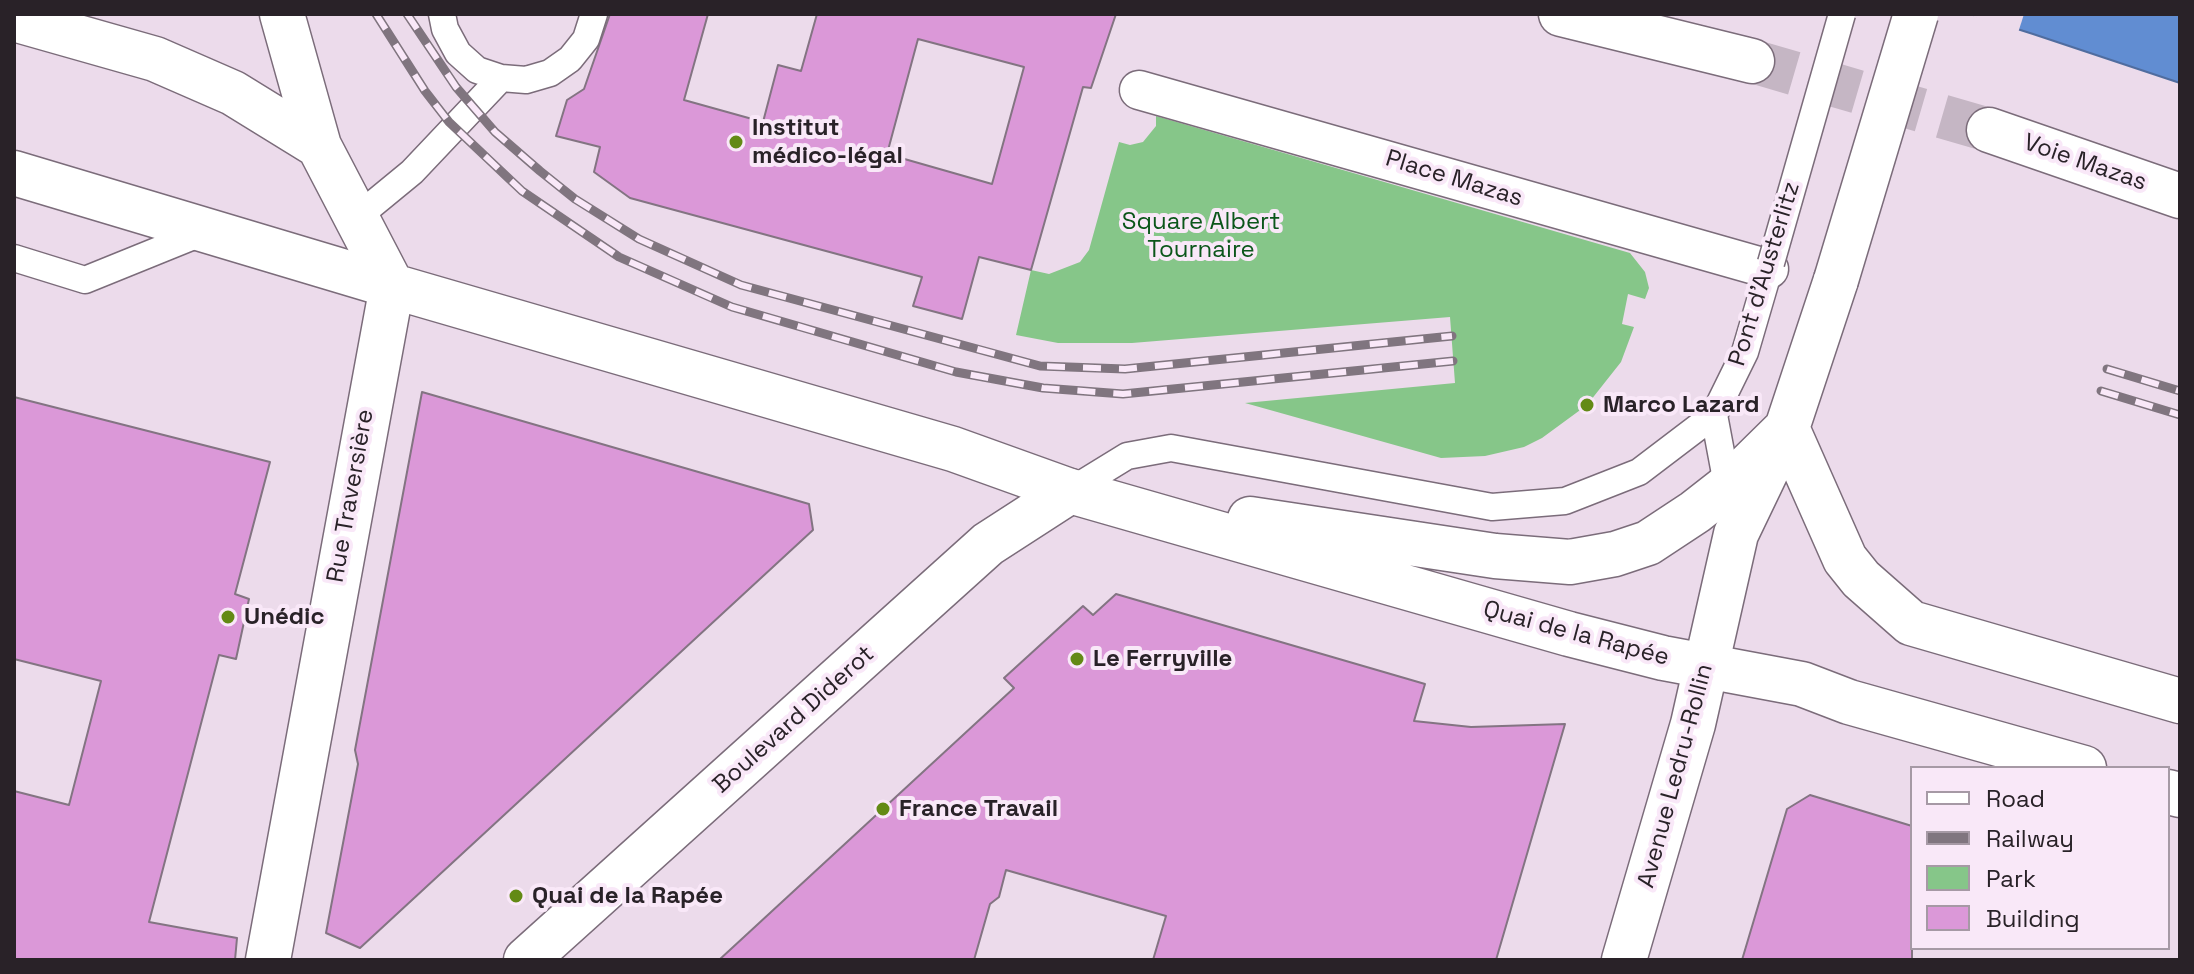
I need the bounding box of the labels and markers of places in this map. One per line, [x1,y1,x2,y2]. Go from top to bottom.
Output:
place label: Institut médico-légal [752,114,903,170]
marker: Institut médico-légal [727,133,745,151]
place label: Marco Lazard [1603,391,1760,419]
marker: Marco Lazard [1578,396,1596,414]
place label: Unédic [244,603,325,631]
marker: Unédic [219,608,237,626]
place label: Le Ferryville [1093,645,1232,673]
marker: Le Ferryville [1068,650,1086,668]
place label: France Travail [899,795,1058,823]
marker: France Travail [874,800,892,818]
place label: Quai de la Rapée [532,882,723,910]
marker: Quai de la Rapée [507,887,525,905]

